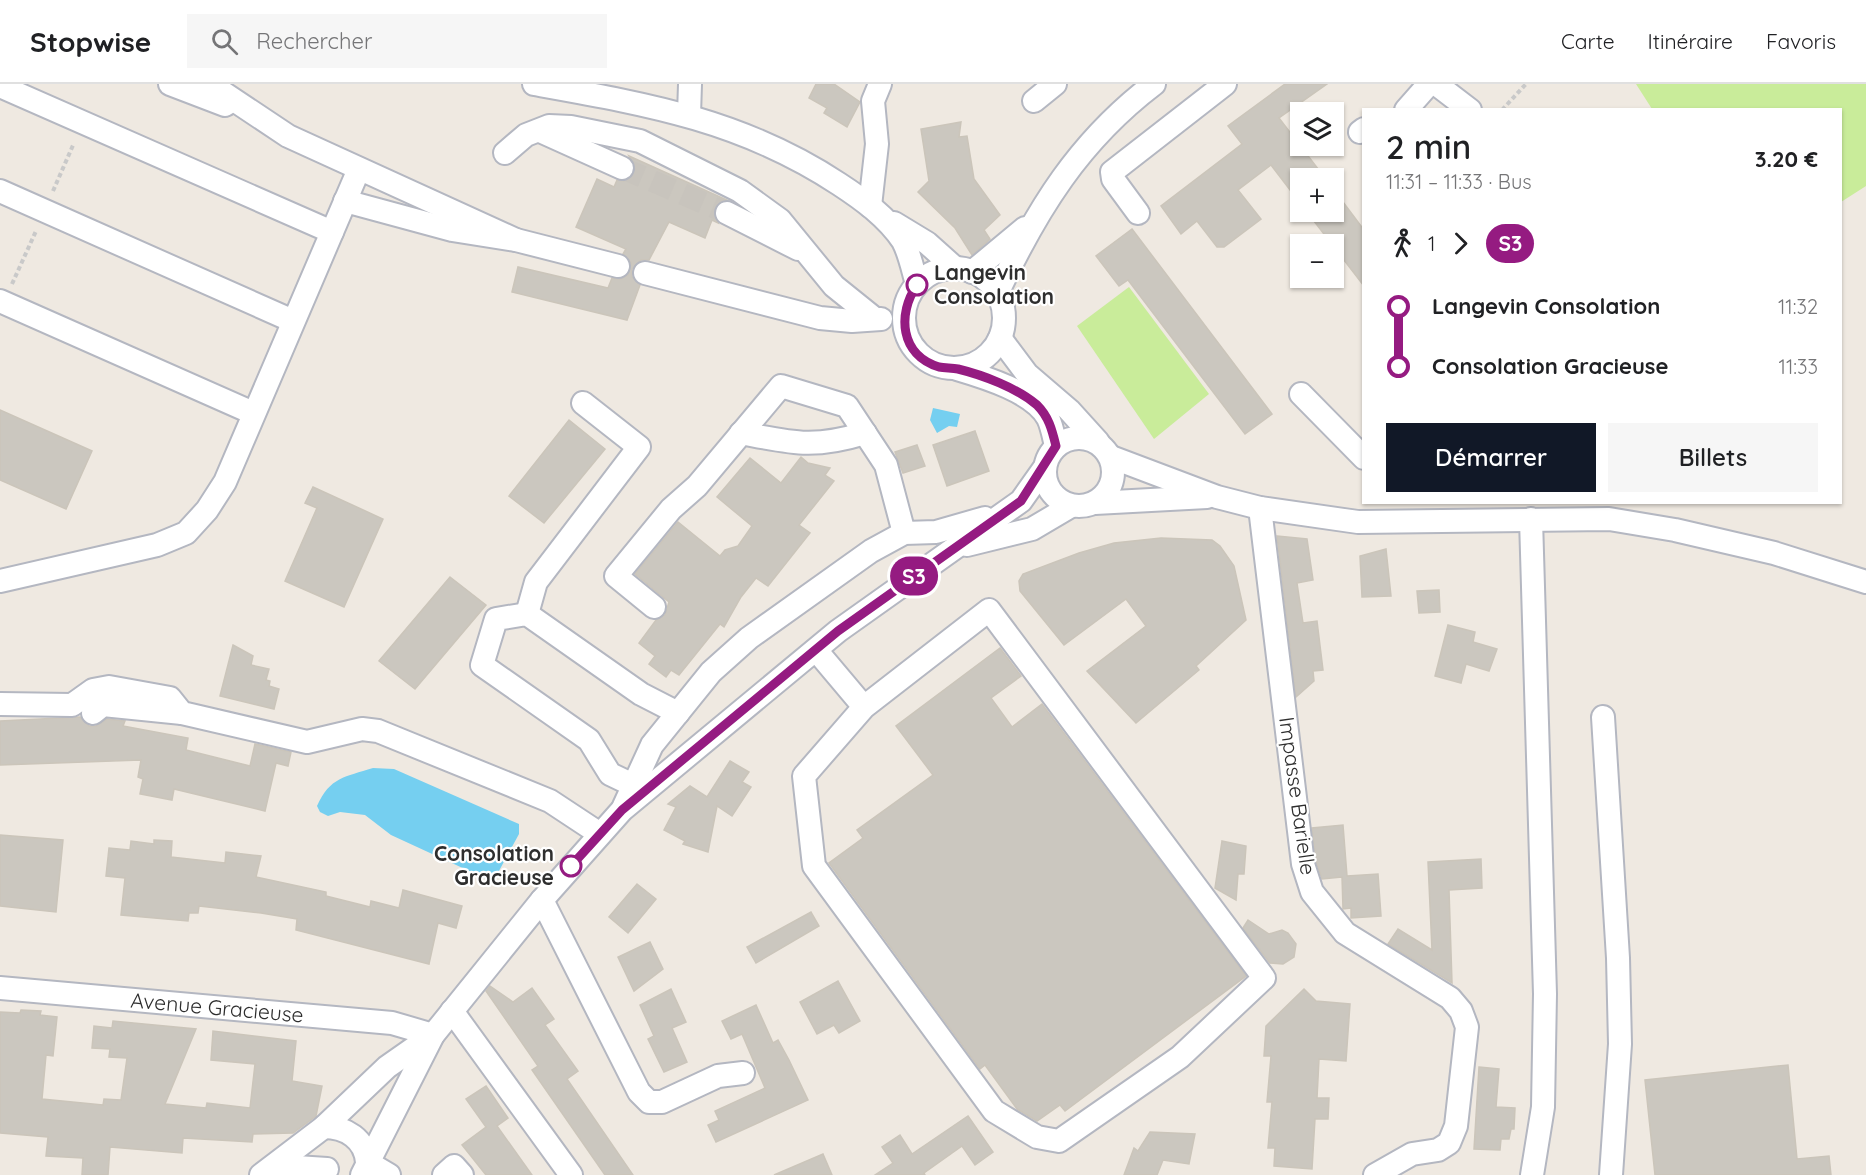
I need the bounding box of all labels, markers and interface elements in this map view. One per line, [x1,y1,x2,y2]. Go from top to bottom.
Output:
search box [187,14,607,68]
text: Stopwise [30,24,151,59]
icon: search [208,25,241,58]
text: Rechercher [256,27,372,55]
text: Carte [1561,28,1615,54]
text: Itinéraire [1648,28,1733,54]
text: Favoris [1766,28,1836,54]
map controls [1290,102,1344,288]
button: layers [1290,102,1344,156]
text: 2 min [1386,126,1471,167]
text: 3.20 € [1755,145,1818,173]
button: + [1290,168,1344,222]
text: 11:31 – 11:33 · Bus [1386,169,1532,194]
icon: walk [1386,227,1419,260]
icon: forward [1444,227,1477,260]
text: S3 [1498,230,1522,256]
text: 1 [1428,231,1435,256]
button: − [1290,234,1344,288]
place label: Langevin Consolation [934,259,1054,309]
marker: Langevin Consolation [906,274,928,296]
text: Langevin Consolation [1432,292,1660,320]
text: 11:32 [1778,294,1818,319]
text: Consolation Gracieuse [1432,352,1668,380]
text: 11:33 [1779,354,1818,379]
button: Démarrer [1386,423,1596,492]
button: Billets [1608,423,1818,492]
line badge: S3 [887,556,941,596]
text: S3 [902,563,926,589]
street label: Impasse Barielle [1274,715,1322,877]
place label: Consolation Gracieuse [434,840,554,890]
marker: Consolation Gracieuse [560,855,582,877]
street label: Avenue Gracieuse [129,986,305,1028]

